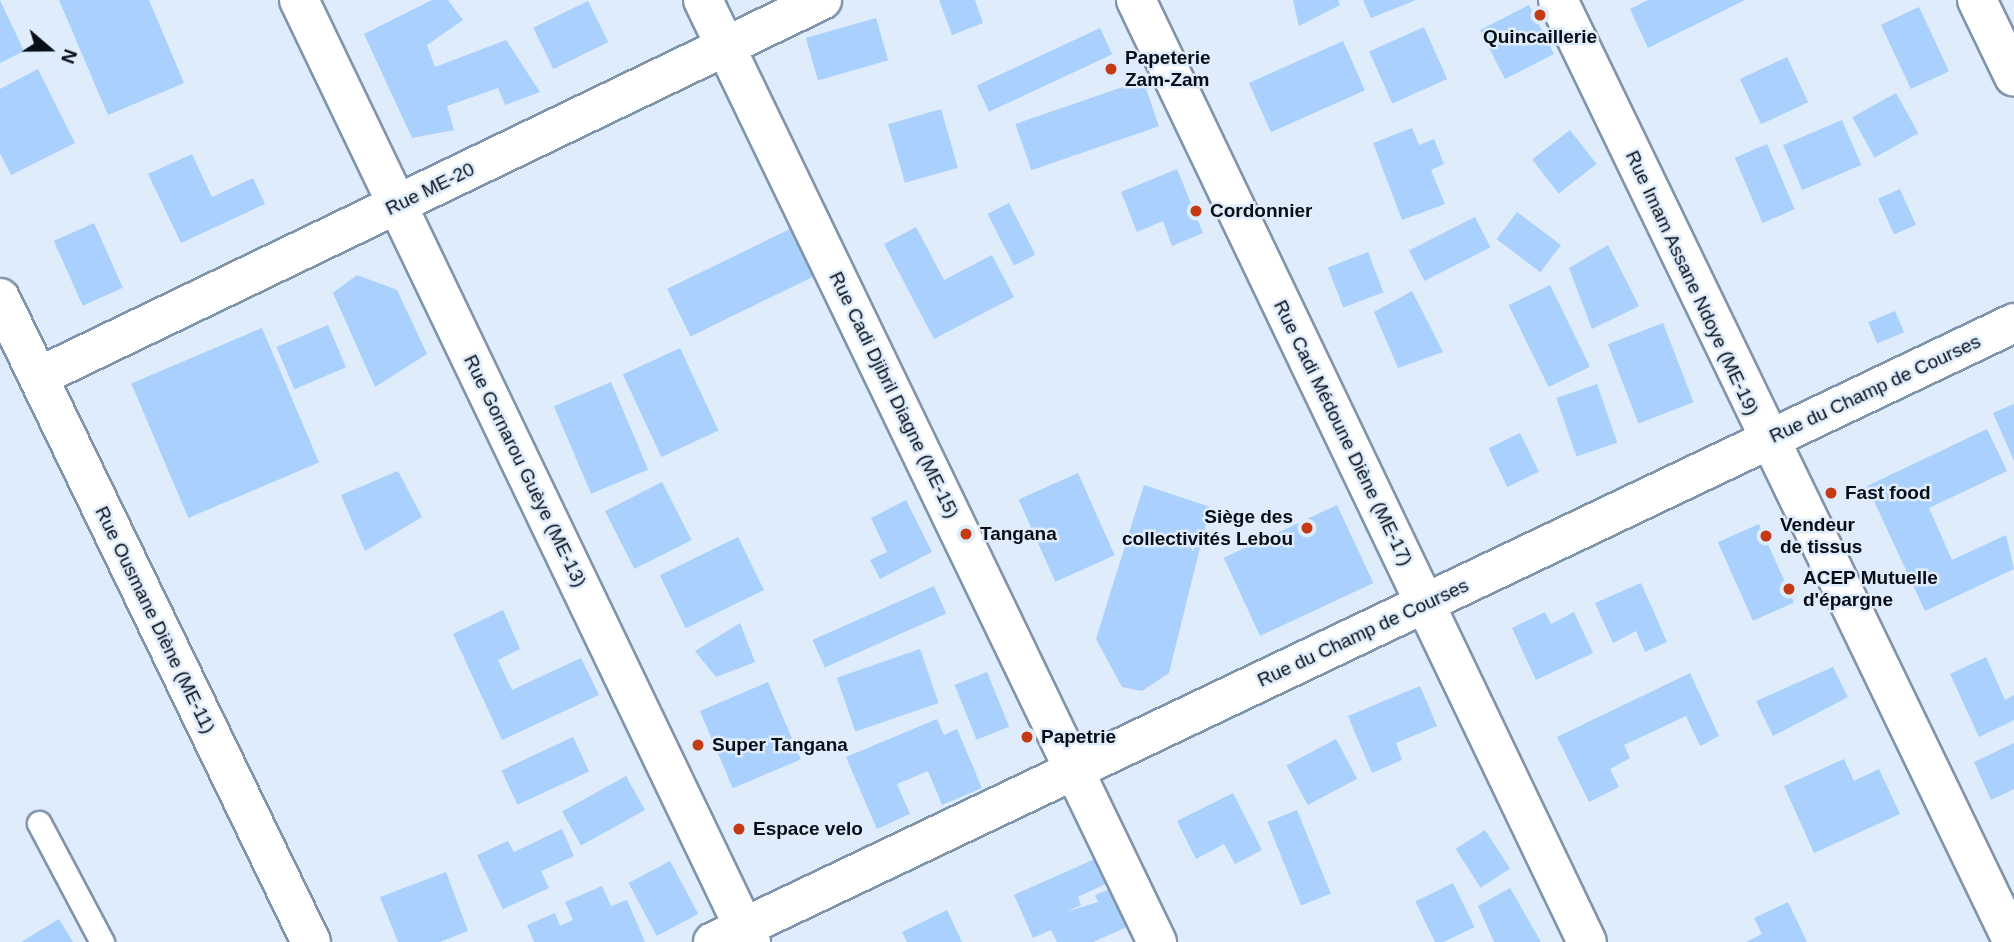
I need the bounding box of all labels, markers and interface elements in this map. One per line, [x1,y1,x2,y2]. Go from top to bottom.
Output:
marker: Quincaillerie [1532,7,1548,23]
north arrow [14,14,84,84]
place label: Quincaillerie [1483,26,1597,48]
text: N [57,46,81,66]
place label: Papeterie Zam-Zam [1125,47,1211,91]
marker: Papeterie Zam-Zam [1103,61,1119,77]
street label: Rue Imam Assane Ndoye (ME-19) [1620,147,1764,419]
street label: Rue ME-20 [382,158,478,220]
place label: Cordonnier [1210,200,1312,222]
marker: Cordonnier [1188,203,1204,219]
street label: Rue Cadi Djibril Diagne (ME-15) [824,268,964,522]
street label: Rue Cadi Médoune Diène (ME-17) [1269,297,1417,569]
street label: Rue du Champ de Courses [1766,330,1984,448]
street label: Rue Gornarou Guèye (ME-13) [459,351,591,591]
place label: Fast food [1845,482,1930,504]
marker: Fast food [1823,485,1839,501]
street label: Rue Ousmane Diène (ME-11) [90,503,220,737]
place label: Siège des collectivités Lebou [1122,506,1293,550]
place label: Vendeur de tissus [1780,514,1862,558]
marker: Siège des collectivités Lebou [1299,520,1315,536]
place label: Tangana [980,523,1057,545]
marker: Tangana [958,526,974,542]
marker: Vendeur de tissus [1758,528,1774,544]
place label: ACEP Mutuelle d'épargne [1803,567,1938,611]
street label: Rue du Champ de Courses [1254,574,1472,692]
marker: ACEP Mutuelle d'épargne [1781,581,1797,597]
place label: Papetrie [1041,726,1116,748]
marker: Papetrie [1019,729,1035,745]
place label: Super Tangana [712,734,848,756]
marker: Super Tangana [690,737,706,753]
place label: Espace velo [753,818,863,840]
marker: Espace velo [731,821,747,837]

